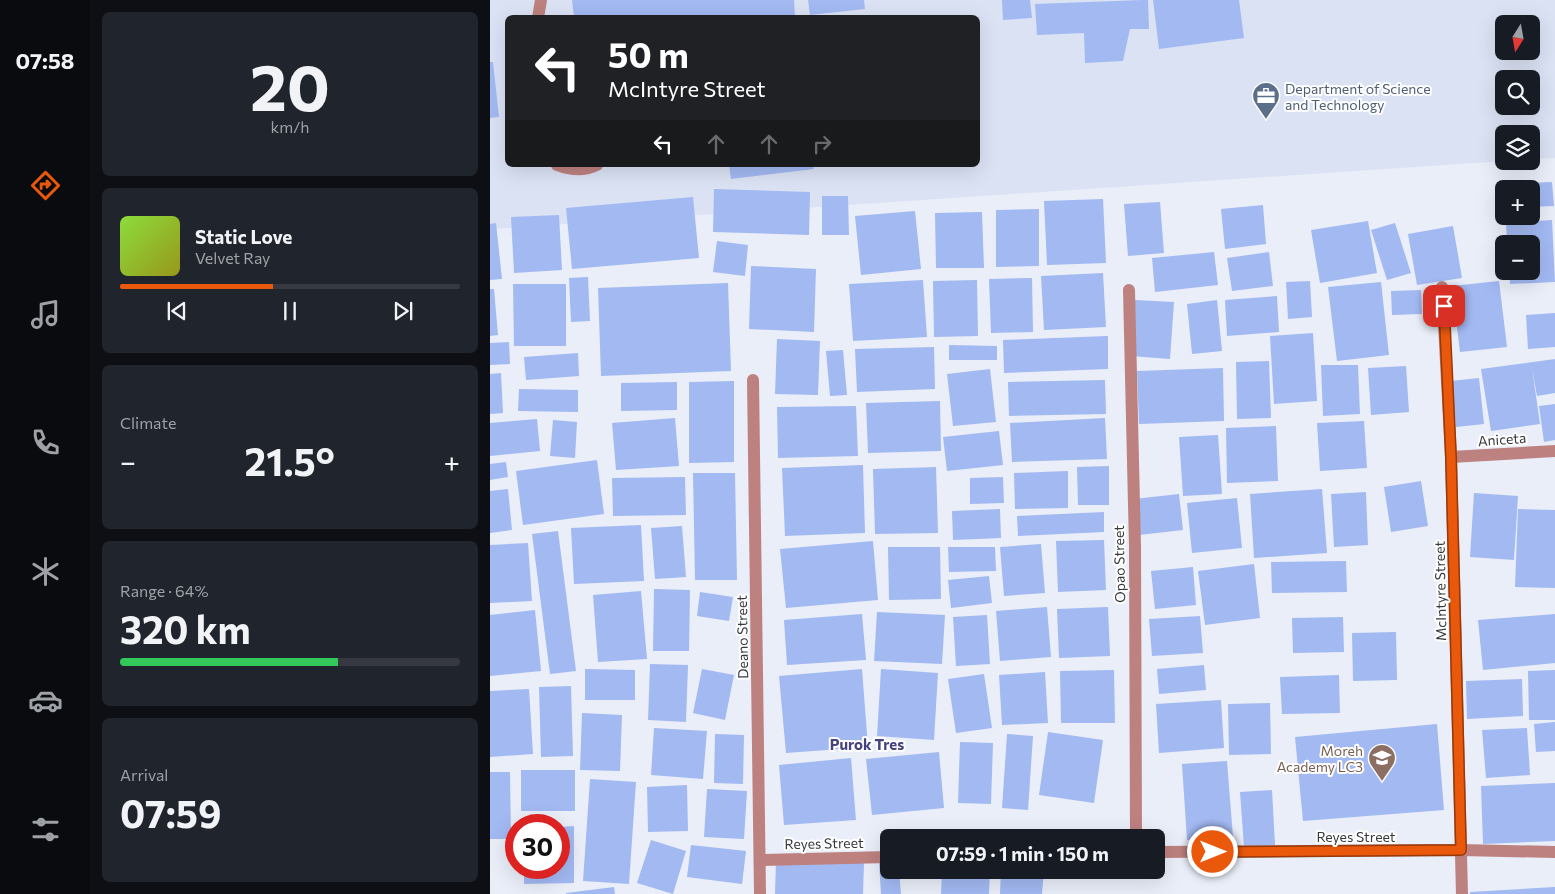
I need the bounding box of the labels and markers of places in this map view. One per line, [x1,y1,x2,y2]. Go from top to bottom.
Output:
place label: Department of Science and Technology [1285,80,1431,113]
office icon: Department of Science and Technology [1251,81,1281,120]
pin [1423,285,1465,327]
place label: Moreh Academy LC3 [1277,742,1363,775]
school or university icon: Moreh Academy LC3 [1367,743,1397,782]

